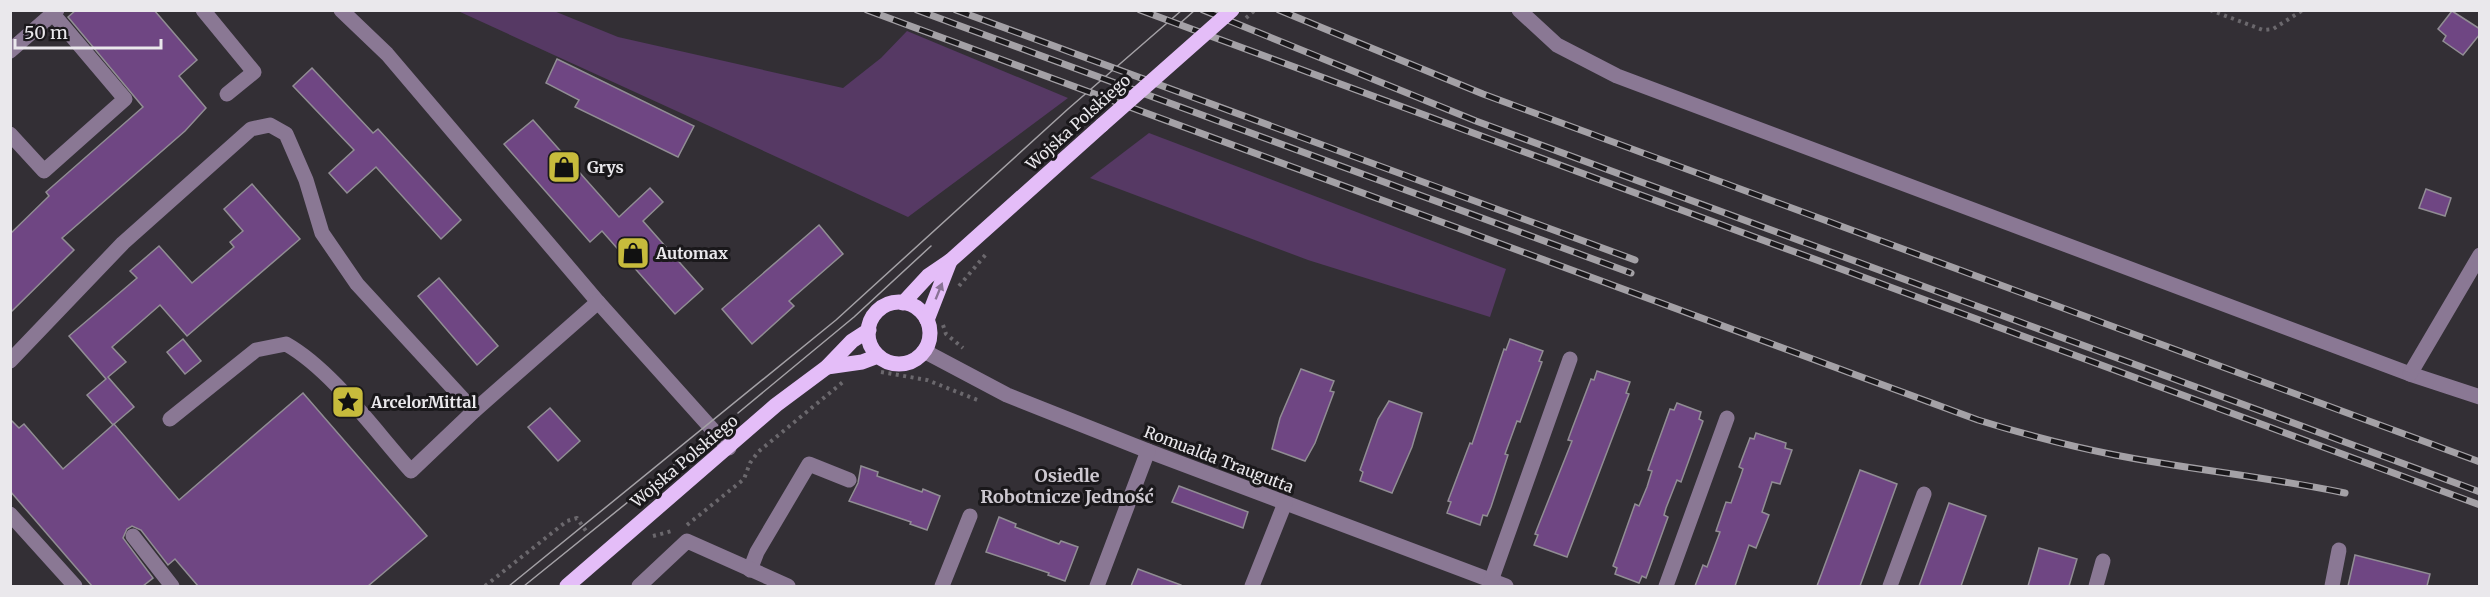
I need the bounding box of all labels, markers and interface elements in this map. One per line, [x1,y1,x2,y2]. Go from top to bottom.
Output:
scale bar [15,12,160,50]
text: 50 m [24,21,68,44]
street label: Wojska Polskiego [1021,70,1134,175]
shop icon: Grys [546,149,582,185]
place label: Grys [587,157,624,177]
shop icon: Automax [615,235,651,271]
place label: Automax [655,243,728,263]
one-way arrow [935,282,944,300]
place icon: ArcelorMittal [330,384,366,420]
place label: ArcelorMittal [370,392,477,412]
street label: Wojska Polskiego [626,410,742,512]
street label: Romualda Traugutta [1141,421,1297,497]
district label: Osiedle Robotnicze Jedność [980,464,1154,508]

